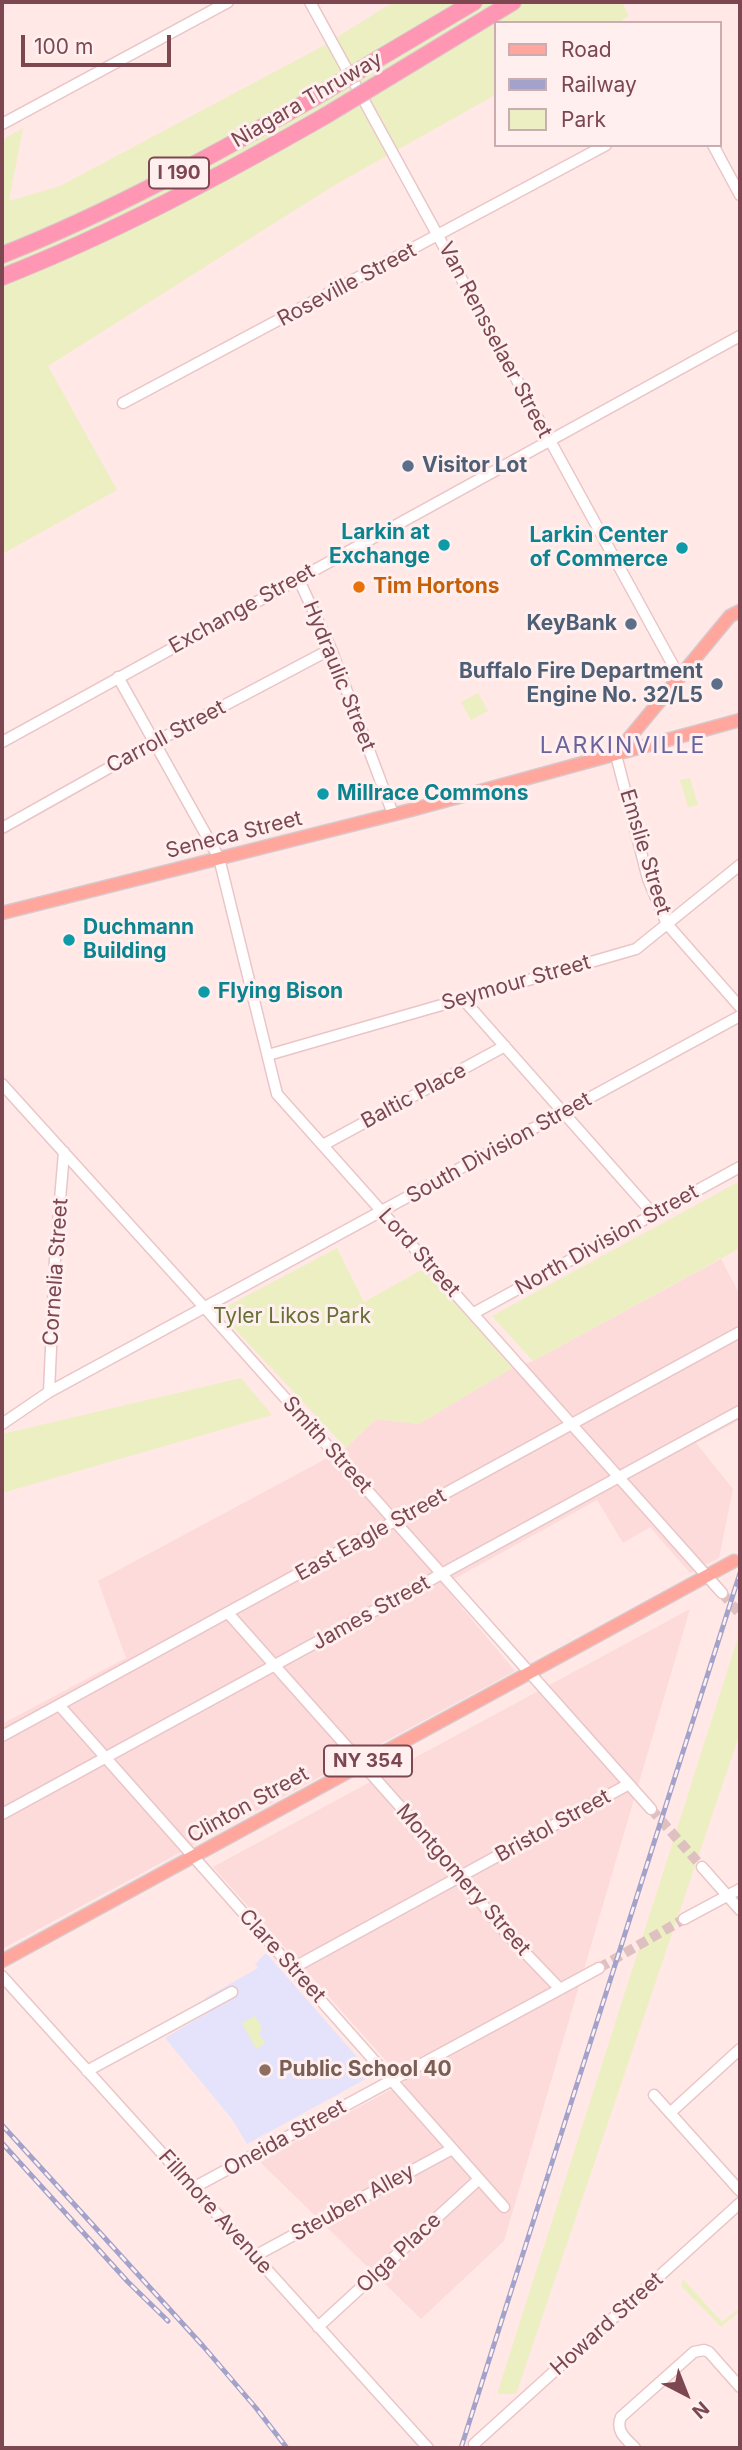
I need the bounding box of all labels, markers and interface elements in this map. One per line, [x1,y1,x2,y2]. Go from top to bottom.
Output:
scale bar [24,21,175,65]
legend [494,21,721,147]
text: 100 m [34,34,93,59]
text: Road [561,37,612,62]
street label: Niagara Thruway [227,47,387,153]
text: Railway [561,72,637,97]
text: Park [561,107,606,132]
road number: I 190 [149,158,209,188]
street label: Roseville Street [273,238,421,332]
street label: Van Rensselaer Street [433,238,557,442]
place label: Visitor Lot [422,453,527,479]
marker: Visitor Lot [400,458,416,474]
place label: Larkin at Exchange [329,520,430,570]
place label: Larkin Center of Commerce [529,523,668,573]
marker: Larkin at Exchange [436,537,452,553]
marker: Larkin Center of Commerce [674,540,690,556]
street label: Exchange Street [165,559,319,659]
place label: Tim Hortons [373,574,500,600]
marker: Tim Hortons [351,579,367,595]
street label: Hydraulic Street [297,597,381,755]
place label: KeyBank [527,611,617,637]
marker: KeyBank [623,616,639,632]
place label: Buffalo Fire Department Engine No. 32/L5 [459,659,703,709]
marker: Buffalo Fire Department Engine No. 32/L5 [709,676,725,692]
street label: Carroll Street [102,695,230,779]
district label: LARKINVILLE [541,732,705,760]
place label: Millrace Commons [337,781,528,807]
marker: Millrace Commons [315,786,331,802]
street label: Emslie Street [614,786,676,918]
street label: Seneca Street [163,806,305,864]
place label: Duchmann Building [83,915,194,965]
marker: Duchmann Building [61,932,77,948]
street label: Seymour Street [439,950,593,1016]
place label: Flying Bison [218,979,343,1005]
marker: Flying Bison [196,984,212,1000]
street label: Baltic Place [357,1058,471,1134]
street label: South Division Street [402,1087,596,1209]
street label: North Division Street [511,1179,703,1301]
street label: Cornelia Street [38,1197,74,1347]
street label: Lord Street [373,1204,465,1302]
park label: Tyler Likos Park [213,1304,371,1330]
street label: Smith Street [277,1391,377,1499]
street label: East Eagle Street [291,1483,451,1587]
street label: James Street [308,1570,434,1656]
road number: NY 354 [324,1746,412,1777]
street label: Clinton Street [183,1761,313,1849]
street label: Bristol Street [491,1784,615,1868]
street label: Montgomery Street [391,1799,535,1961]
street label: Clare Street [233,1904,331,2008]
place label: Public School 40 [279,2057,452,2083]
marker: Public School 40 [257,2062,273,2078]
street label: Oneida Street [220,2094,350,2182]
street label: Fillmore Avenue [153,2145,277,2279]
street label: Steuben Alley [287,2159,419,2247]
street label: Olga Place [352,2208,446,2298]
street label: Howard Street [546,2267,668,2381]
north arrow [651,2359,721,2429]
text: N [687,2397,713,2423]

